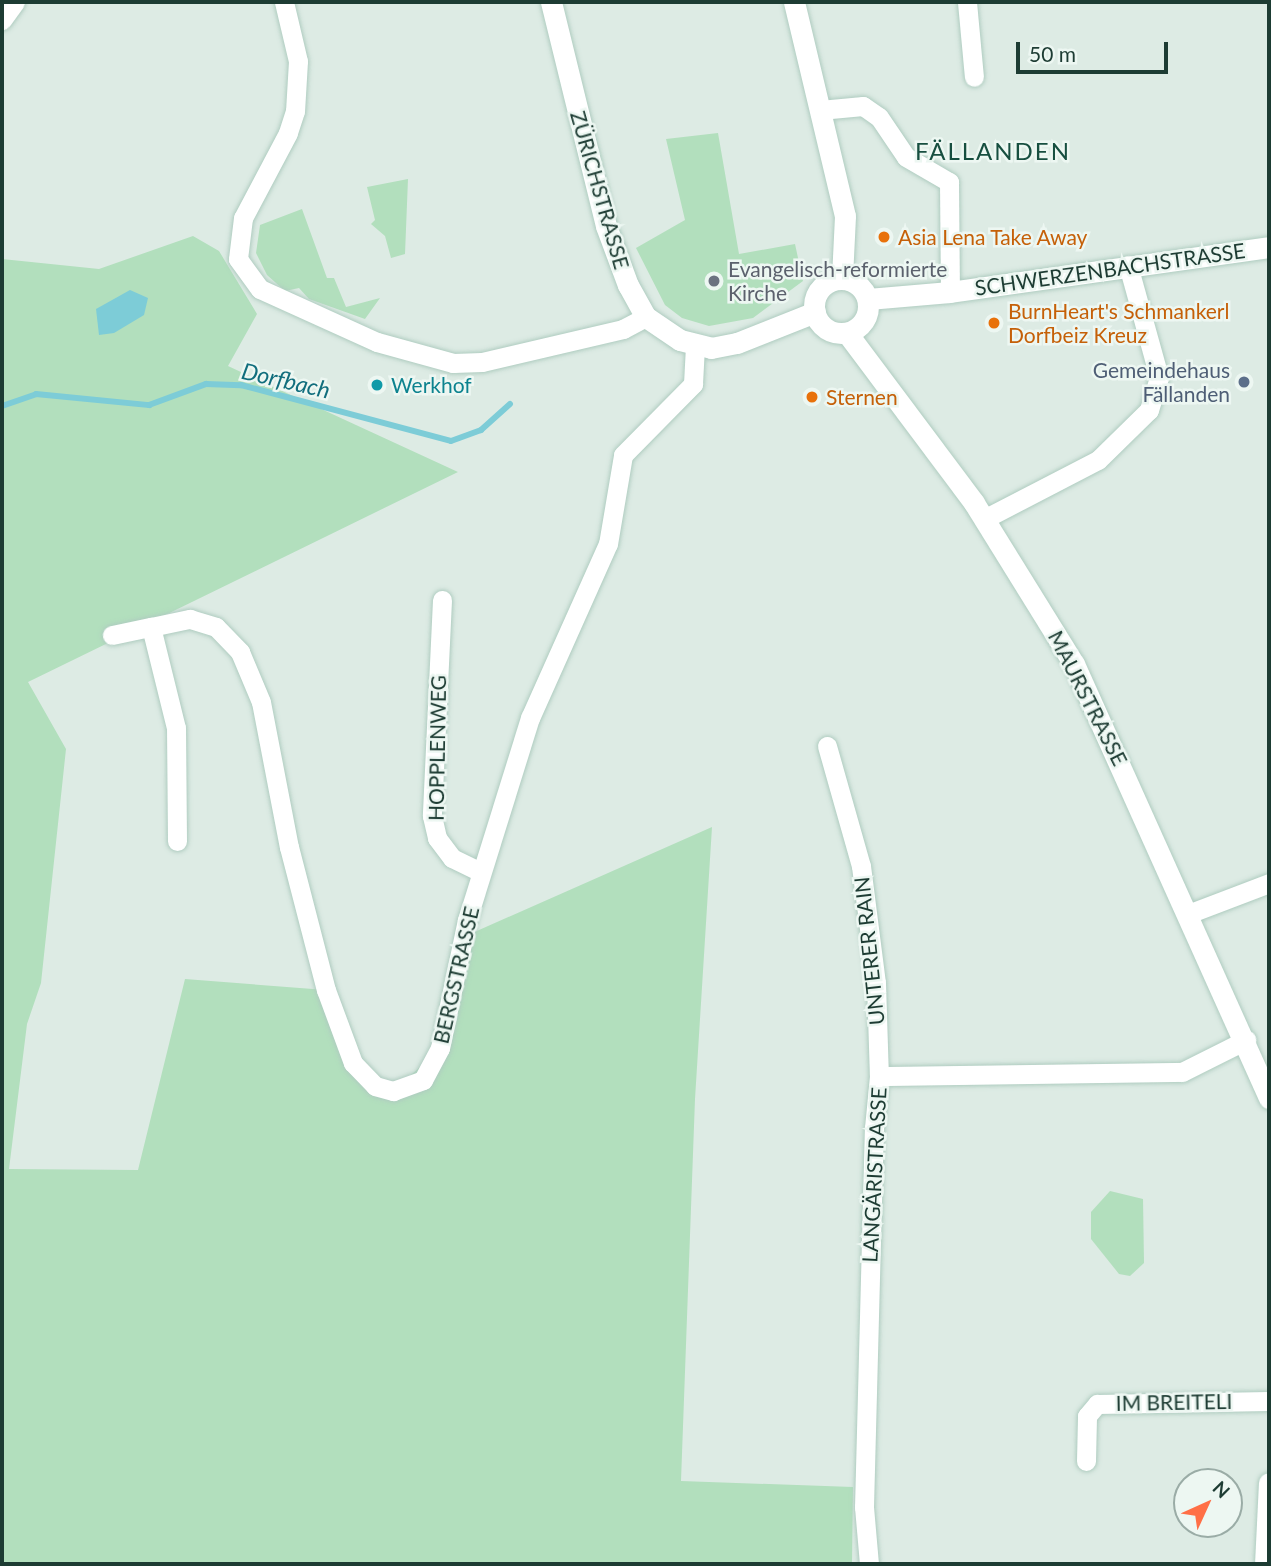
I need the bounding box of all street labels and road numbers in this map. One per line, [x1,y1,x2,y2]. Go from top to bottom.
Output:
street label: ZÜRICHSTRASSE [565,108,635,272]
street label: SCHWERZENBACHSTRASSE [973,238,1247,300]
street label: MAURSTRASSE [1043,626,1133,770]
street label: HOPPLENWEG [423,675,451,821]
street label: UNTERER RAIN [849,876,889,1026]
street label: BERGSTRASSE [428,904,484,1046]
street label: LANGÄRISTRASSE [857,1087,891,1263]
street label: IM BREITELI [1115,1388,1233,1416]

